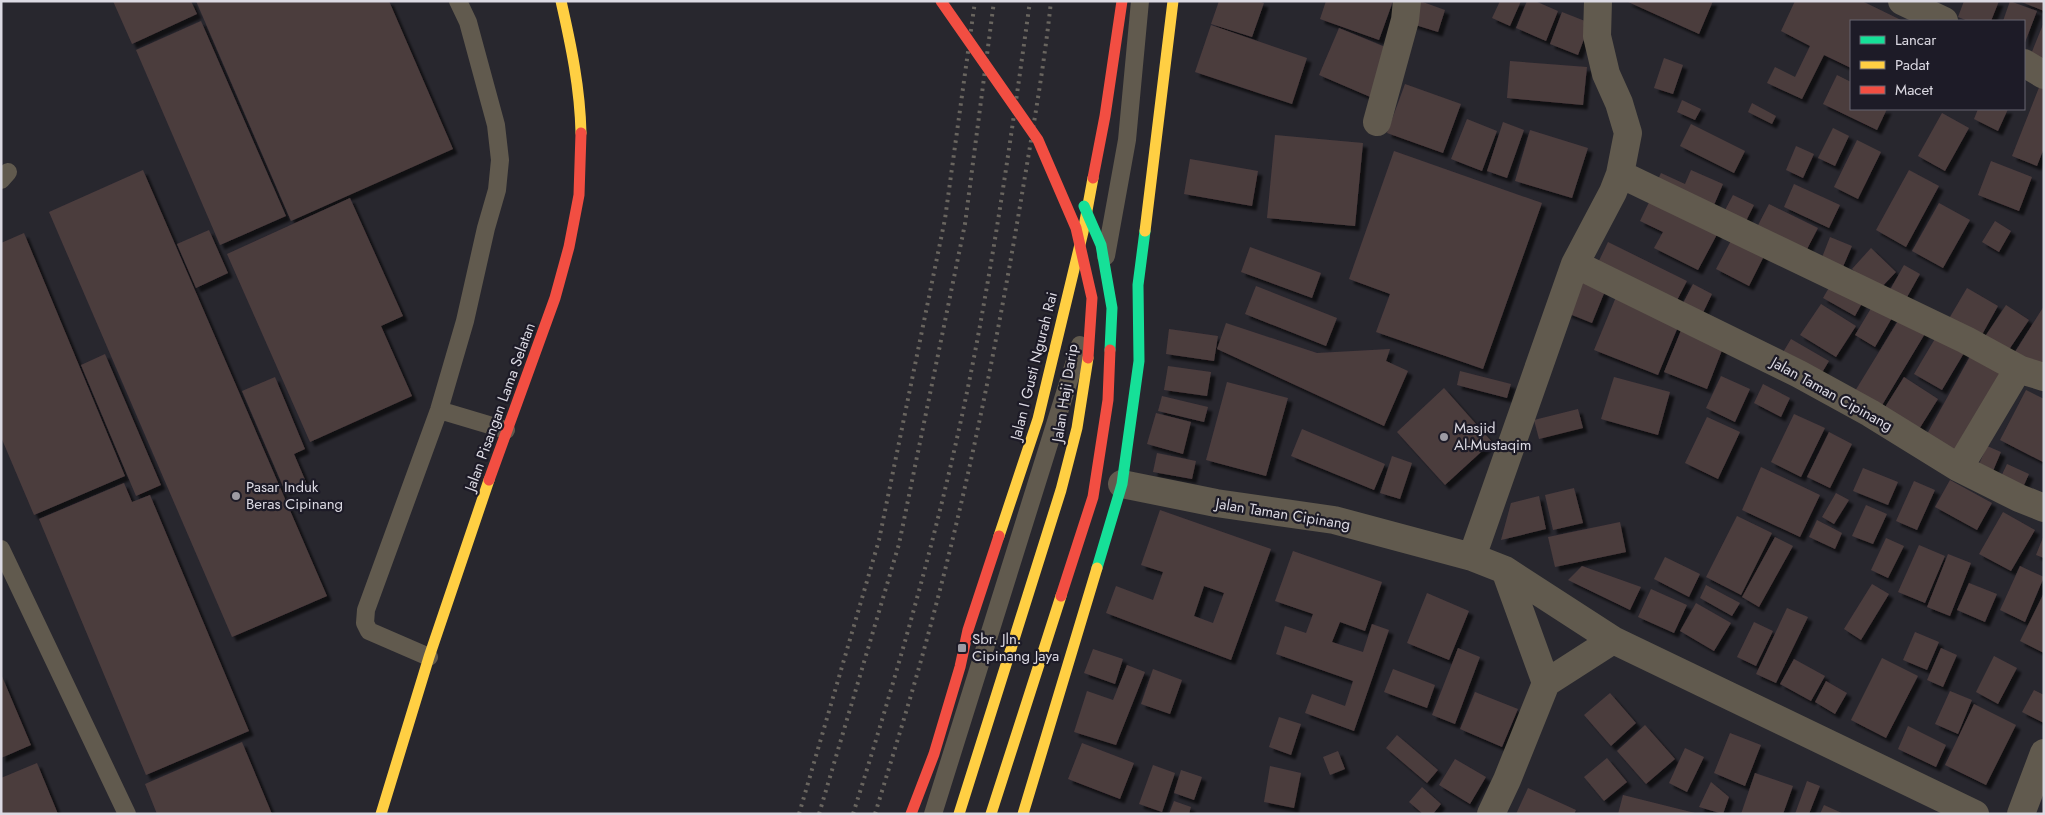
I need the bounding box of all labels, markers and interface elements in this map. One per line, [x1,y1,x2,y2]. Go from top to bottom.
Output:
legend [1850,20,2025,110]
text: Lancar [1895,29,1937,51]
text: Padat [1895,54,1930,76]
text: Macet [1895,79,1933,101]
street label: Jalan I Gusti Ngurah Rai [1004,290,1063,444]
street label: Jalan Pisangan Lama Selatan [459,320,541,496]
street label: Jalan Haji Darip [1046,342,1084,446]
street label: Jalan Taman Cipinang [1765,350,1897,437]
place label: Masjid Al-Mustaqim [1454,417,1532,456]
marker: Masjid Al-Mustaqim [1438,431,1450,443]
place label: Pasar Induk Beras Cipinang [246,476,343,515]
marker: Pasar Induk Beras Cipinang [230,490,242,502]
street label: Jalan Taman Cipinang [1212,492,1352,536]
place label: Sbr. Jln. Cipinang Jaya [972,628,1059,667]
marker: Sbr. Jln. Cipinang Jaya [956,642,968,654]

